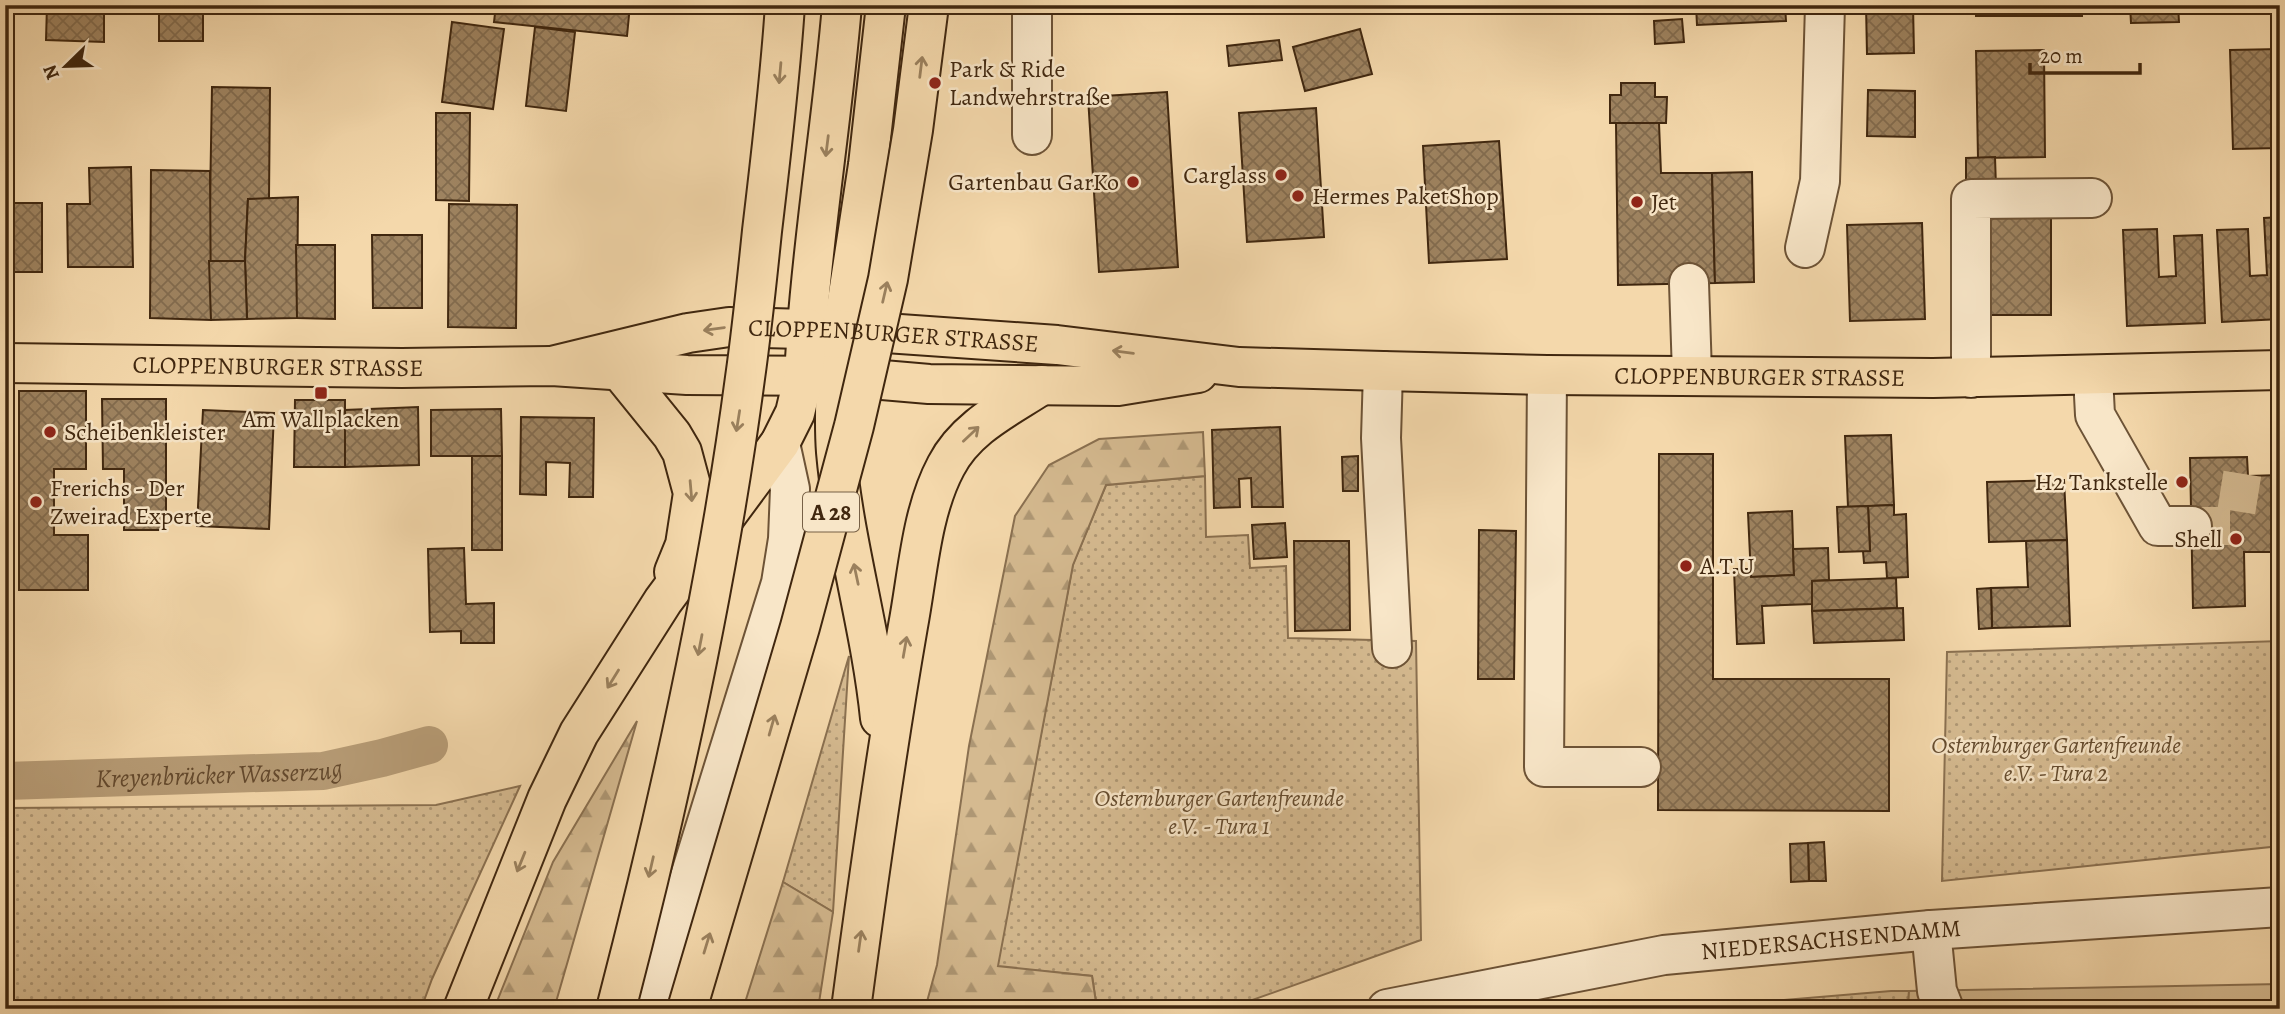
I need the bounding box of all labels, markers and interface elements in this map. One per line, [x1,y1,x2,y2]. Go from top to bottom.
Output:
north arrow [32,32,102,102]
scale bar [2030,32,2140,76]
text: 20 m [2040,42,2083,70]
place label: Park & Ride Landwehrstraße [949,53,1110,113]
one-way arrow [915,57,928,79]
text: N [37,61,66,84]
one-way arrow [774,62,787,84]
marker: Park & Ride Landwehrstraße [927,75,943,91]
one-way arrow [820,134,833,157]
place label: Carglass [1183,159,1267,191]
place label: Gartenbau GarKo [948,166,1119,198]
marker: Carglass [1273,167,1289,183]
marker: Gartenbau GarKo [1125,174,1141,190]
place label: Hermes PaketShop [1312,180,1499,212]
place label: Jet [1651,186,1677,218]
marker: Hermes PaketShop [1290,188,1306,204]
marker: Jet [1629,194,1645,210]
one-way arrow [879,281,892,304]
street label: CLOPPENBURGER STRASSE [748,312,1040,360]
one-way arrow [703,323,726,336]
one-way arrow [1112,345,1135,358]
street label: CLOPPENBURGER STRASSE [132,349,424,384]
street label: CLOPPENBURGER STRASSE [1614,360,1905,394]
marker: Am Wallplacken [313,385,329,401]
place label: Am Wallplacken [242,403,399,435]
one-way arrow [731,409,744,432]
place label: Scheibenkleister [64,416,226,448]
marker: Scheibenkleister [42,424,58,440]
one-way arrow [962,425,979,442]
place label: H2 Tankstelle [2035,466,2168,498]
place label: Frerichs - Der Zweirad Experte [50,472,212,532]
marker: H2 Tankstelle [2174,474,2190,490]
one-way arrow [684,479,697,502]
road number: A 28 [803,492,859,532]
marker: Frerichs - Der Zweirad Experte [28,494,44,510]
place label: Shell [2174,523,2222,555]
marker: Shell [2228,531,2244,547]
place label: A.T.U [1699,550,1754,582]
marker: A.T.U [1678,558,1694,574]
one-way arrow [849,563,863,586]
one-way arrow [692,633,706,656]
one-way arrow [898,636,912,659]
one-way arrow [606,668,620,688]
one-way arrow [766,715,779,737]
park label: Osternburger Gartenfreunde e.V. - Tura 2 [1931,729,2181,789]
water label: Kreyenbrücker Wasserzug [95,750,346,796]
park label: Osternburger Gartenfreunde e.V. - Tura 1 [1094,782,1344,842]
one-way arrow [514,850,527,872]
one-way arrow [644,855,658,878]
street label: NIEDERSACHSENDAMM [1700,912,1962,967]
one-way arrow [854,930,867,953]
one-way arrow [702,933,715,955]

